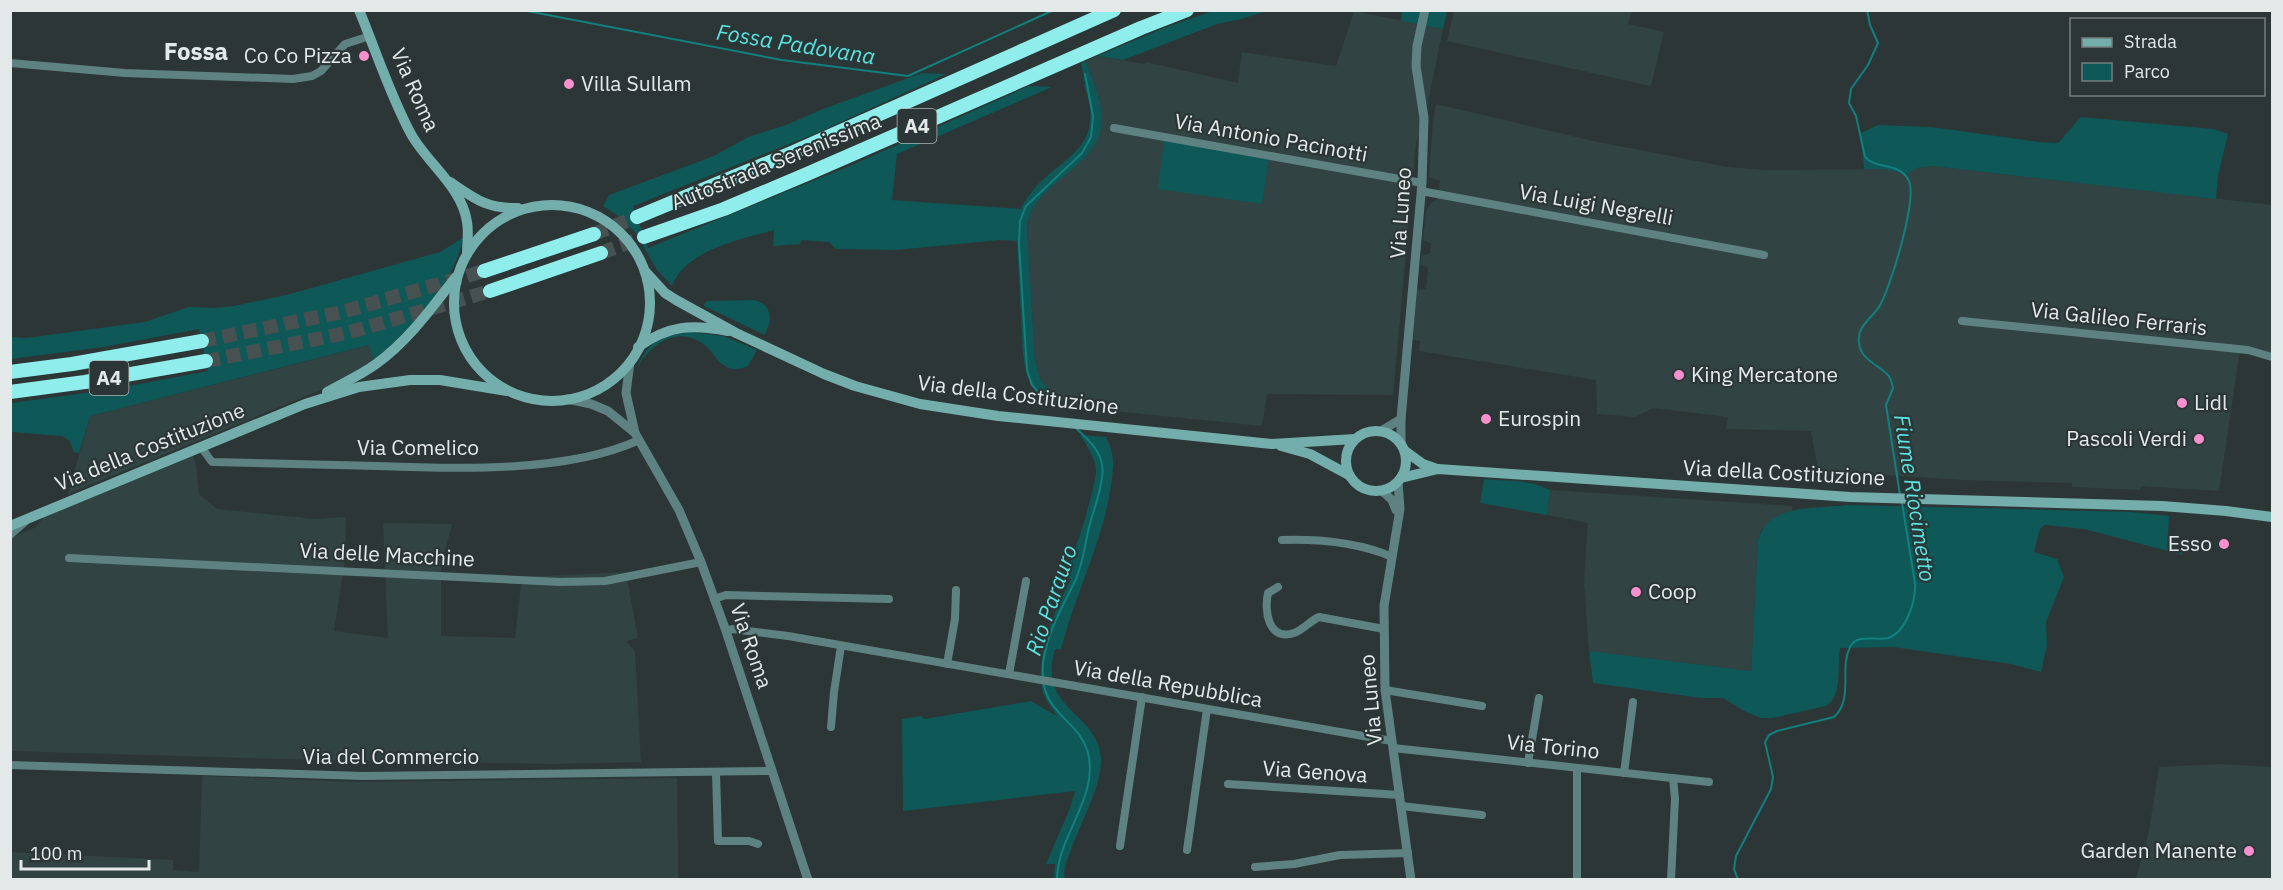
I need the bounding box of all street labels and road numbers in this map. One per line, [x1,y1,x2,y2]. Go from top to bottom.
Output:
street label: Via Roma [385,43,447,136]
street label: Autostrada Serenissima [666,106,885,216]
street label: Via Antonio Pacinotti [1172,106,1370,168]
road number: A4 [898,109,936,143]
street label: Via Luneo [1383,166,1417,260]
street label: Via Luigi Negrelli [1517,177,1675,231]
street label: Via Galileo Ferraris [2029,295,2209,341]
road number: A4 [90,361,128,395]
street label: Via della Costituzione [916,368,1120,420]
street label: Via della Costituzione [51,395,249,497]
street label: Via Comelico [357,433,479,461]
street label: Via della Costituzione [1682,453,1886,491]
street label: Via delle Macchine [299,535,475,573]
street label: Via Roma [724,599,780,692]
street label: Via della Repubblica [1072,653,1265,713]
street label: Via Luneo [1352,653,1388,747]
street label: Via Torino [1505,727,1601,765]
street label: Via del Commercio [303,742,479,770]
street label: Via Genova [1262,753,1369,789]

